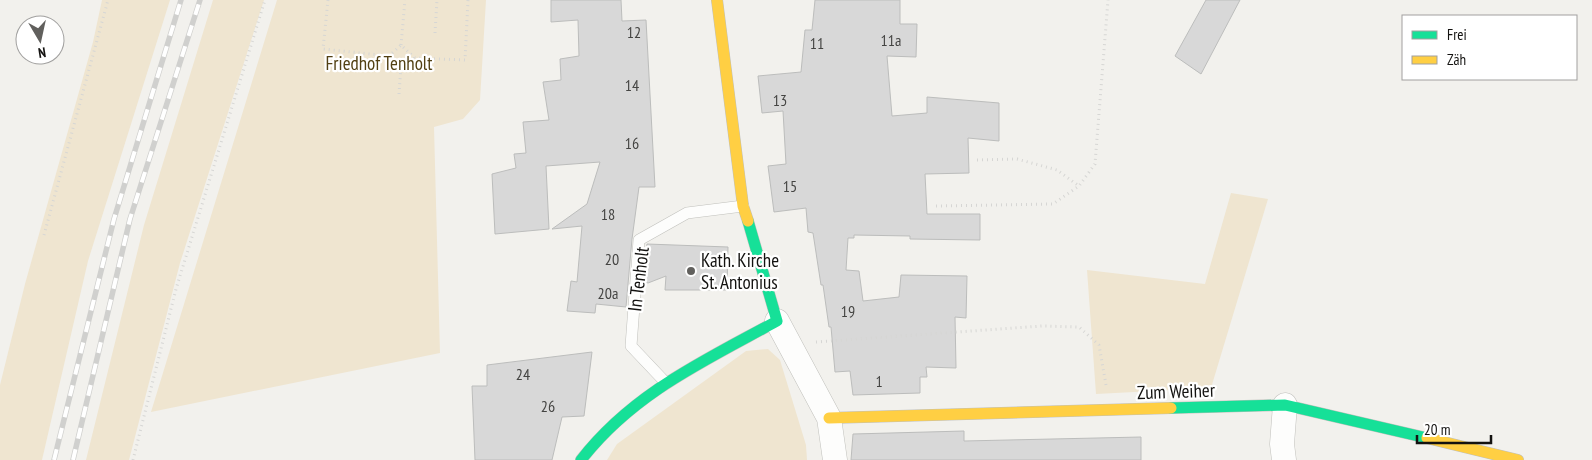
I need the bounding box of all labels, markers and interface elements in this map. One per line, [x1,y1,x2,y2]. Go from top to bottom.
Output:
north arrow [15,15,65,65]
legend [1402,15,1577,80]
house number: 12 [627,22,641,42]
text: Frei [1447,25,1467,44]
house number: 11a [881,30,901,50]
house number: 11 [810,33,824,53]
text: N [37,43,47,62]
text: Zäh [1447,50,1466,69]
park label: Friedhof Tenholt [326,51,433,75]
house number: 14 [625,75,639,95]
house number: 13 [773,90,787,110]
house number: 16 [625,133,639,153]
house number: 15 [783,176,797,196]
house number: 18 [601,204,615,224]
street label: In Tenholt [622,244,654,313]
place label: Kath. Kirche St. Antonius [701,248,779,294]
house number: 20 [605,249,619,269]
marker: Kath. Kirche St. Antonius [685,265,697,277]
house number: 20a [598,283,618,303]
house number: 19 [841,301,855,321]
house number: 24 [516,364,530,384]
house number: 1 [875,371,883,391]
street label: Zum Weiher [1137,378,1216,404]
house number: 26 [541,396,555,416]
scale bar [1417,412,1491,444]
text: 20 m [1424,420,1450,439]

